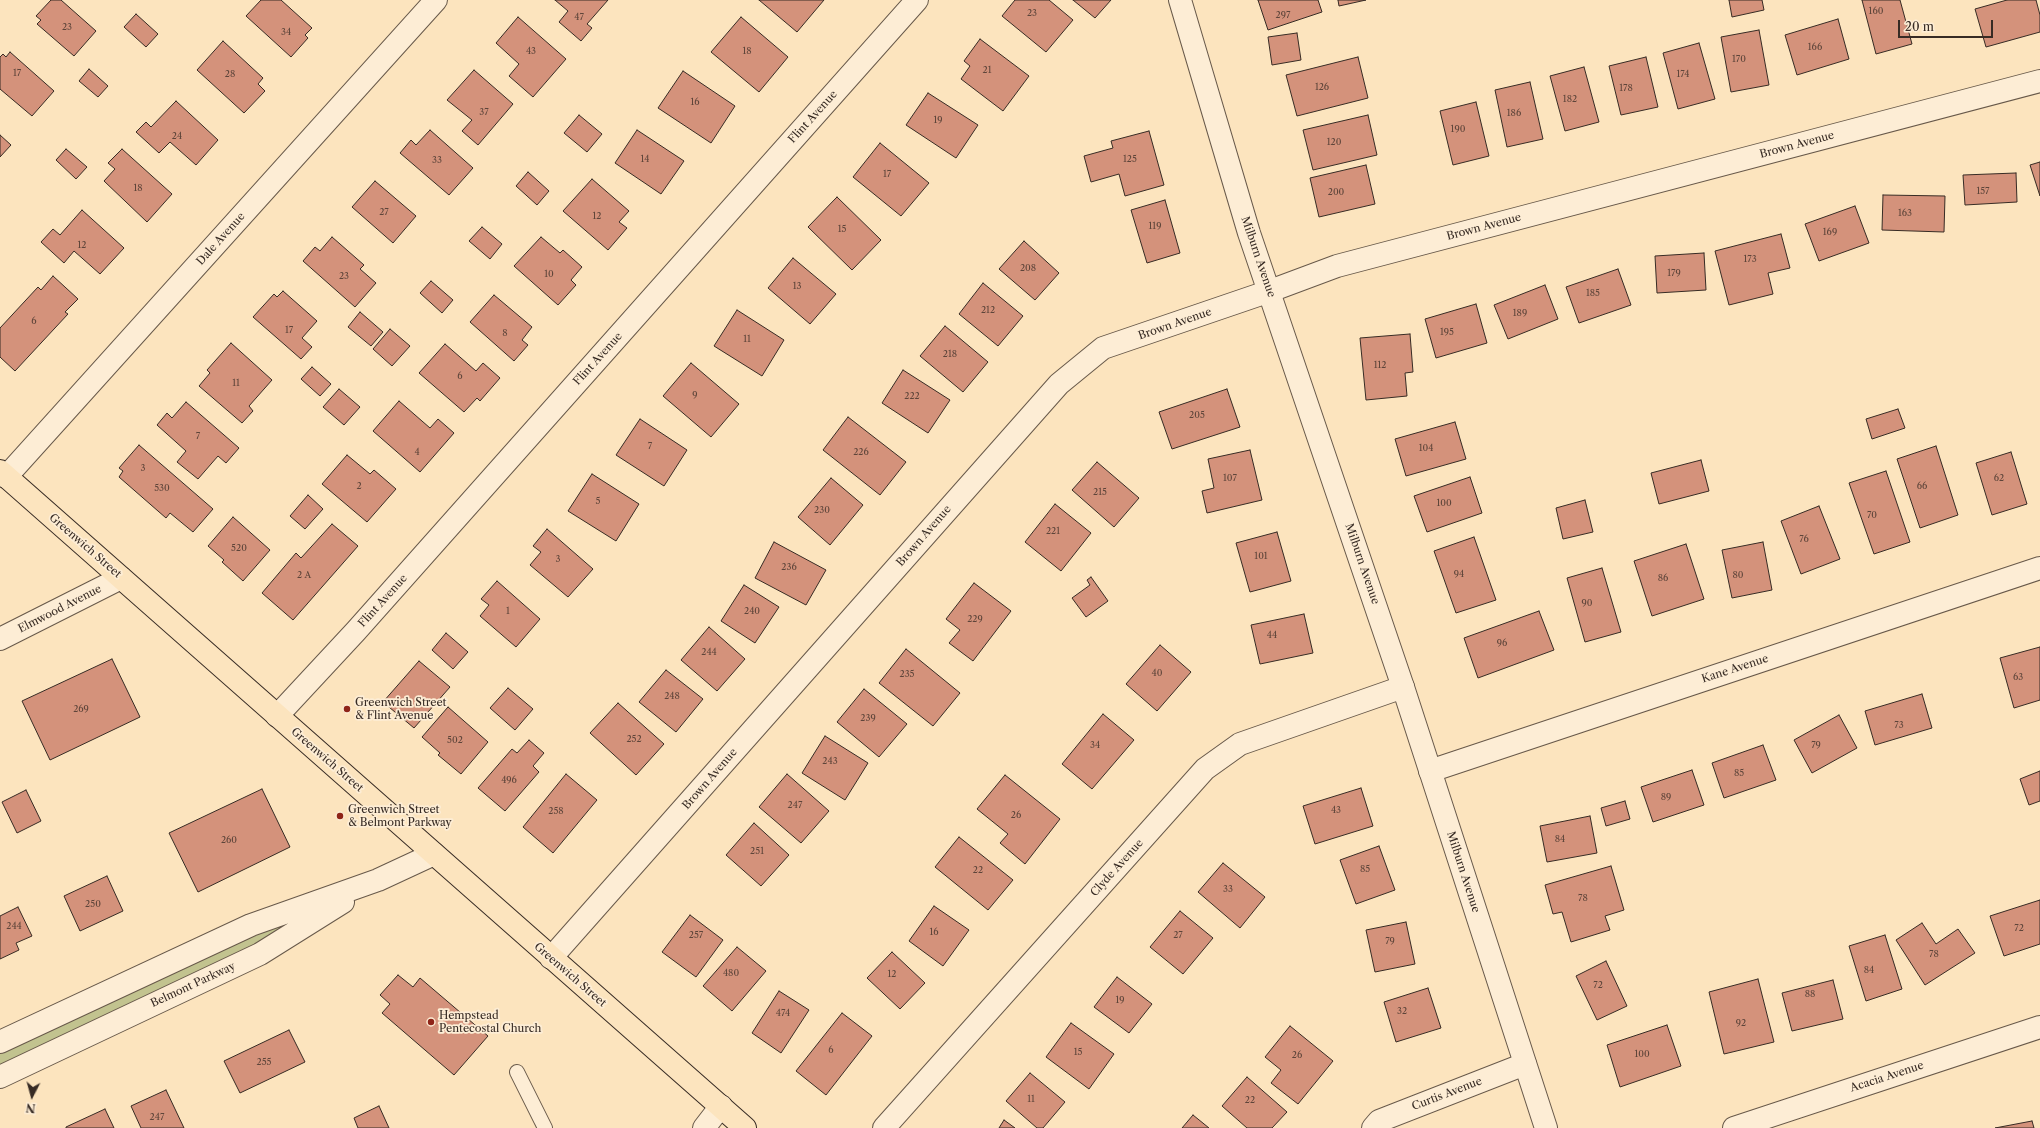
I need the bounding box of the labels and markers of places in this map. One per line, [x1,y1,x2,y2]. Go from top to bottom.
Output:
place label: Greenwich Street & Flint Avenue [355,696,446,722]
marker: Greenwich Street & Flint Avenue [342,704,352,714]
place label: Greenwich Street & Belmont Parkway [348,803,452,829]
marker: Greenwich Street & Belmont Parkway [335,811,345,821]
place label: Hempstead Pentecostal Church [439,1009,541,1035]
marker: Hempstead Pentecostal Church [426,1017,436,1027]

